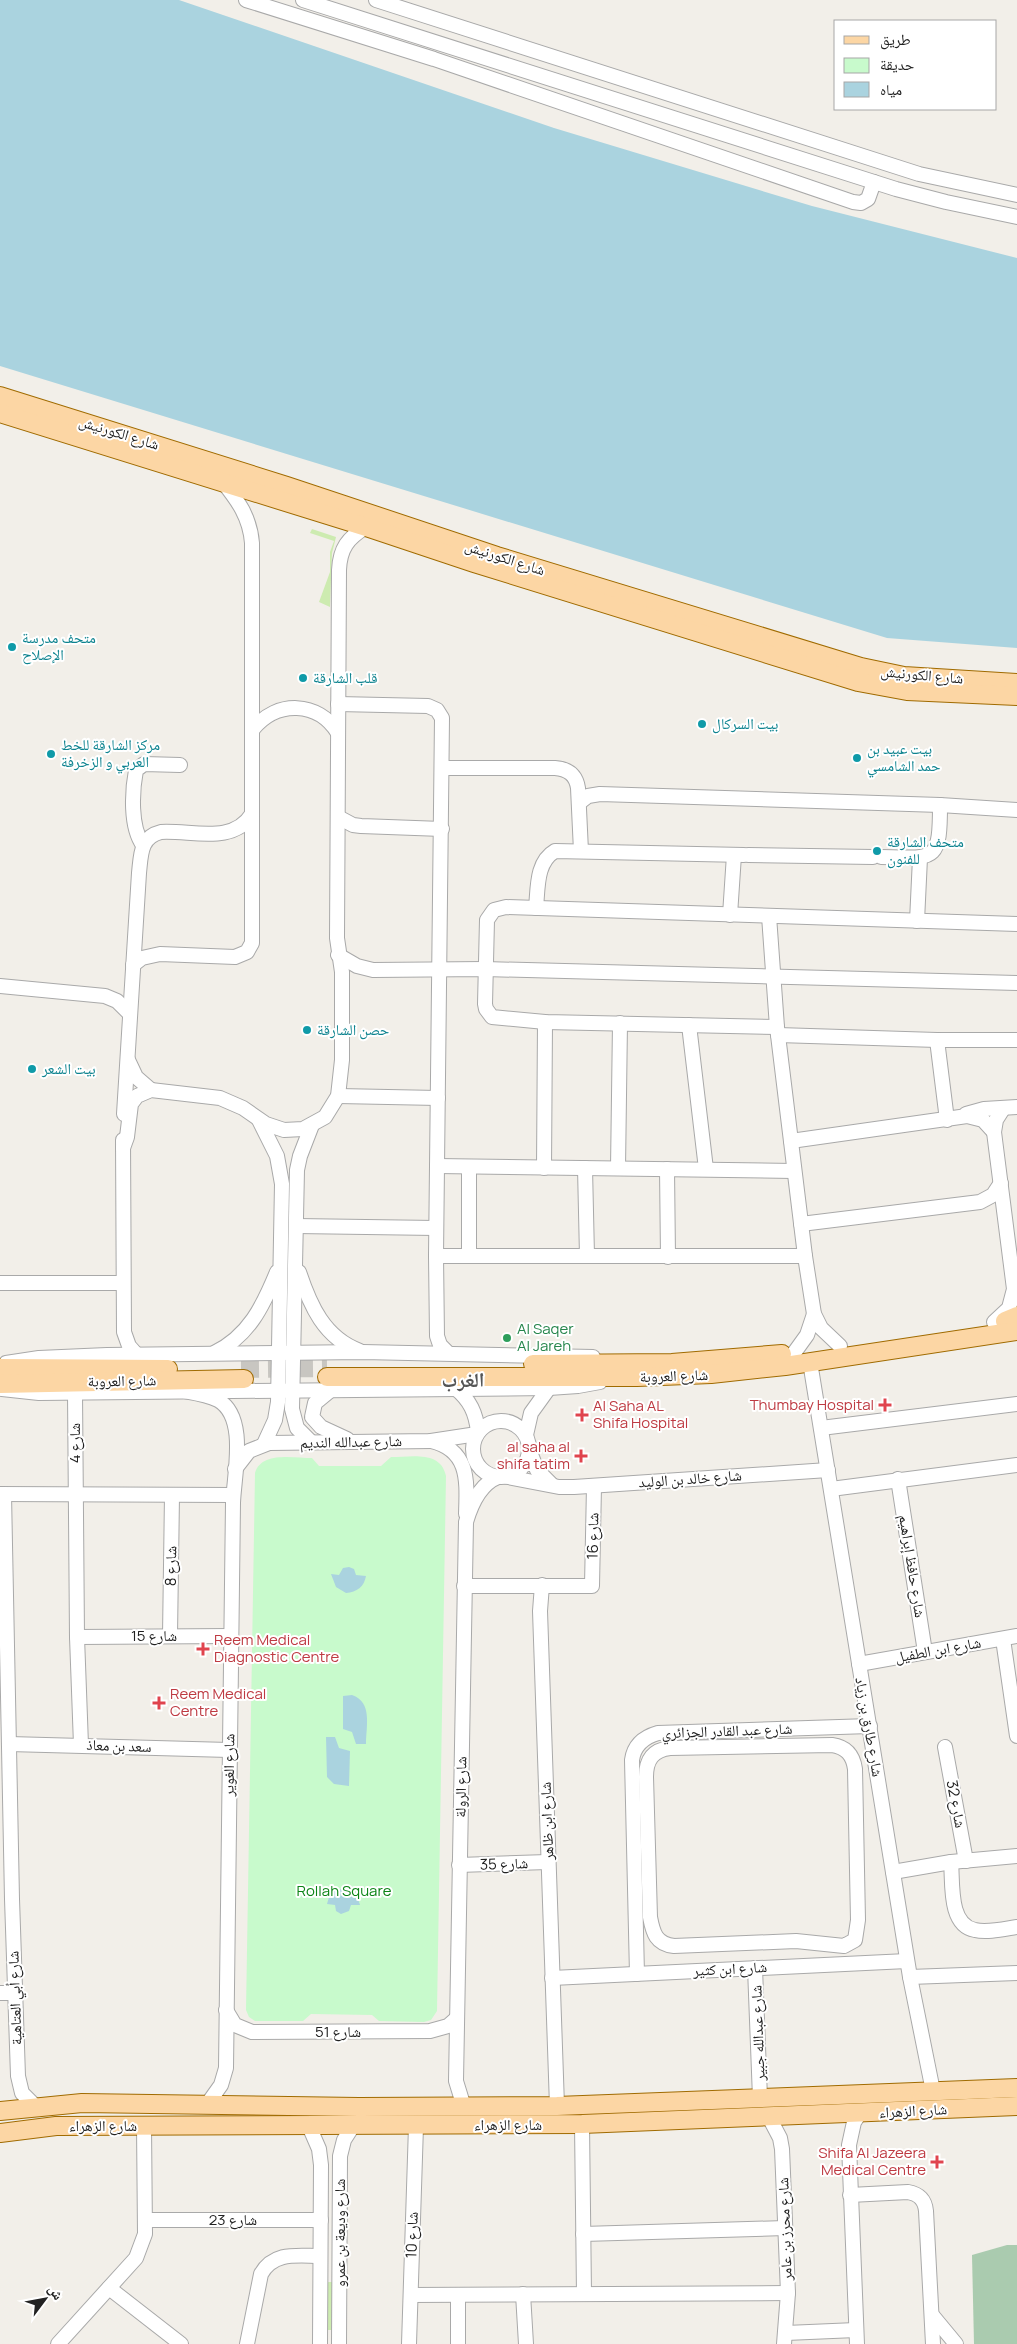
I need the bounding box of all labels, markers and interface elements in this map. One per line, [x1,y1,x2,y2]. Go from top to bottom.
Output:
legend [834,20,997,110]
text: طريق [880,29,911,50]
text: حديقة [880,54,915,75]
text: مياه [880,79,902,100]
street label: شارع الكورنيش [77,410,162,455]
street label: شارع الكورنيش [463,535,548,580]
place label: متحف مدرسة الإصلاح [22,627,96,665]
marker: متحف مدرسة الإصلاح [6,641,18,653]
street label: شارع الكورنيش [880,660,964,689]
place label: قلب الشارقة [313,667,378,688]
marker: قلب الشارقة [297,672,309,684]
place label: بيت السركال [712,713,778,734]
marker: بيت السركال [696,718,708,730]
place label: مركز الشارقة للخط العربي و الزخرفة [61,734,160,774]
place label: بيت عبيد بن حمد الشامسي [867,738,941,778]
marker: مركز الشارقة للخط العربي و الزخرفة [45,748,57,760]
marker: بيت عبيد بن حمد الشامسي [851,752,863,764]
place label: متحف الشارقة للفنون [887,831,964,869]
marker: متحف الشارقة للفنون [871,845,883,857]
place label: حصن الشارقة [317,1019,390,1040]
marker: حصن الشارقة [301,1024,313,1036]
place label: بيت الشعر [41,1058,96,1079]
marker: بيت الشعر [26,1063,38,1075]
place label: Al Saqer Al Jareh [517,1318,574,1356]
marker: Al Saqer Al Jareh [501,1332,513,1344]
street label: شارع العروبة [639,1364,709,1387]
district label: الغرب [442,1366,485,1393]
street label: شارع العروبة [88,1369,157,1392]
place label: Thumbay Hospital [750,1394,874,1415]
place label: Al Saha AL Shifa Hospital [593,1395,688,1433]
marker: Thumbay Hospital [878,1398,892,1412]
marker: Al Saha AL Shifa Hospital [575,1408,589,1422]
street label: شارع 4 [64,1423,85,1463]
street label: شارع عبدالله النديم [300,1430,402,1453]
place label: al saha al shifa tatim [497,1436,570,1474]
marker: al saha al shifa tatim [574,1449,588,1463]
street label: شارع خالد بن الوليد [638,1464,742,1493]
street label: شارع 16 [582,1512,603,1560]
street label: شارع حافظ إبراهيم [894,1513,931,1619]
street label: شارع 8 [160,1546,181,1586]
street label: شارع 15 [131,1625,177,1646]
place label: Reem Medical Diagnostic Centre [214,1629,340,1667]
street label: شارع ابن الطفيل [893,1632,983,1667]
marker: Reem Medical Diagnostic Centre [196,1642,210,1656]
street label: شارع طارق بن زياد [850,1676,889,1778]
place label: Reem Medical Centre [170,1683,266,1721]
marker: Reem Medical Centre [152,1696,166,1710]
street label: شارع عبد القادر الجزائري [661,1718,793,1745]
street label: شارع الغوير [217,1733,240,1798]
street label: سعد بن معاذ [86,1734,152,1757]
street label: شارع الرولة [449,1756,472,1818]
street label: شارع 32 [942,1778,971,1830]
street label: شارع ابن ظاهر [535,1781,558,1862]
street label: شارع 35 [479,1852,529,1875]
park label: Rollah Square [297,1880,392,1901]
street label: شارع أبي العتاهية [2,1950,28,2046]
street label: شارع ابن كثير [691,1956,768,1981]
street label: شارع عبدالله جبير [745,1984,770,2082]
street label: شارع 51 [315,2021,361,2042]
street label: شارع الزهراء [878,2098,948,2123]
street label: شارع الزهراء [474,2114,542,2135]
street label: شارع الزهراء [69,2115,137,2136]
place label: Shifa Al Jazeera Medical Centre [818,2142,926,2180]
marker: Shifa Al Jazeera Medical Centre [930,2155,944,2169]
street label: شارع محرز بن عامر [772,2177,797,2282]
street label: شارع وديعة بن عمرو [329,2179,350,2287]
street label: شارع 23 [209,2209,257,2230]
street label: شارع 10 [400,2211,423,2259]
north arrow [20,2274,70,2324]
text: ش [44,2281,69,2303]

